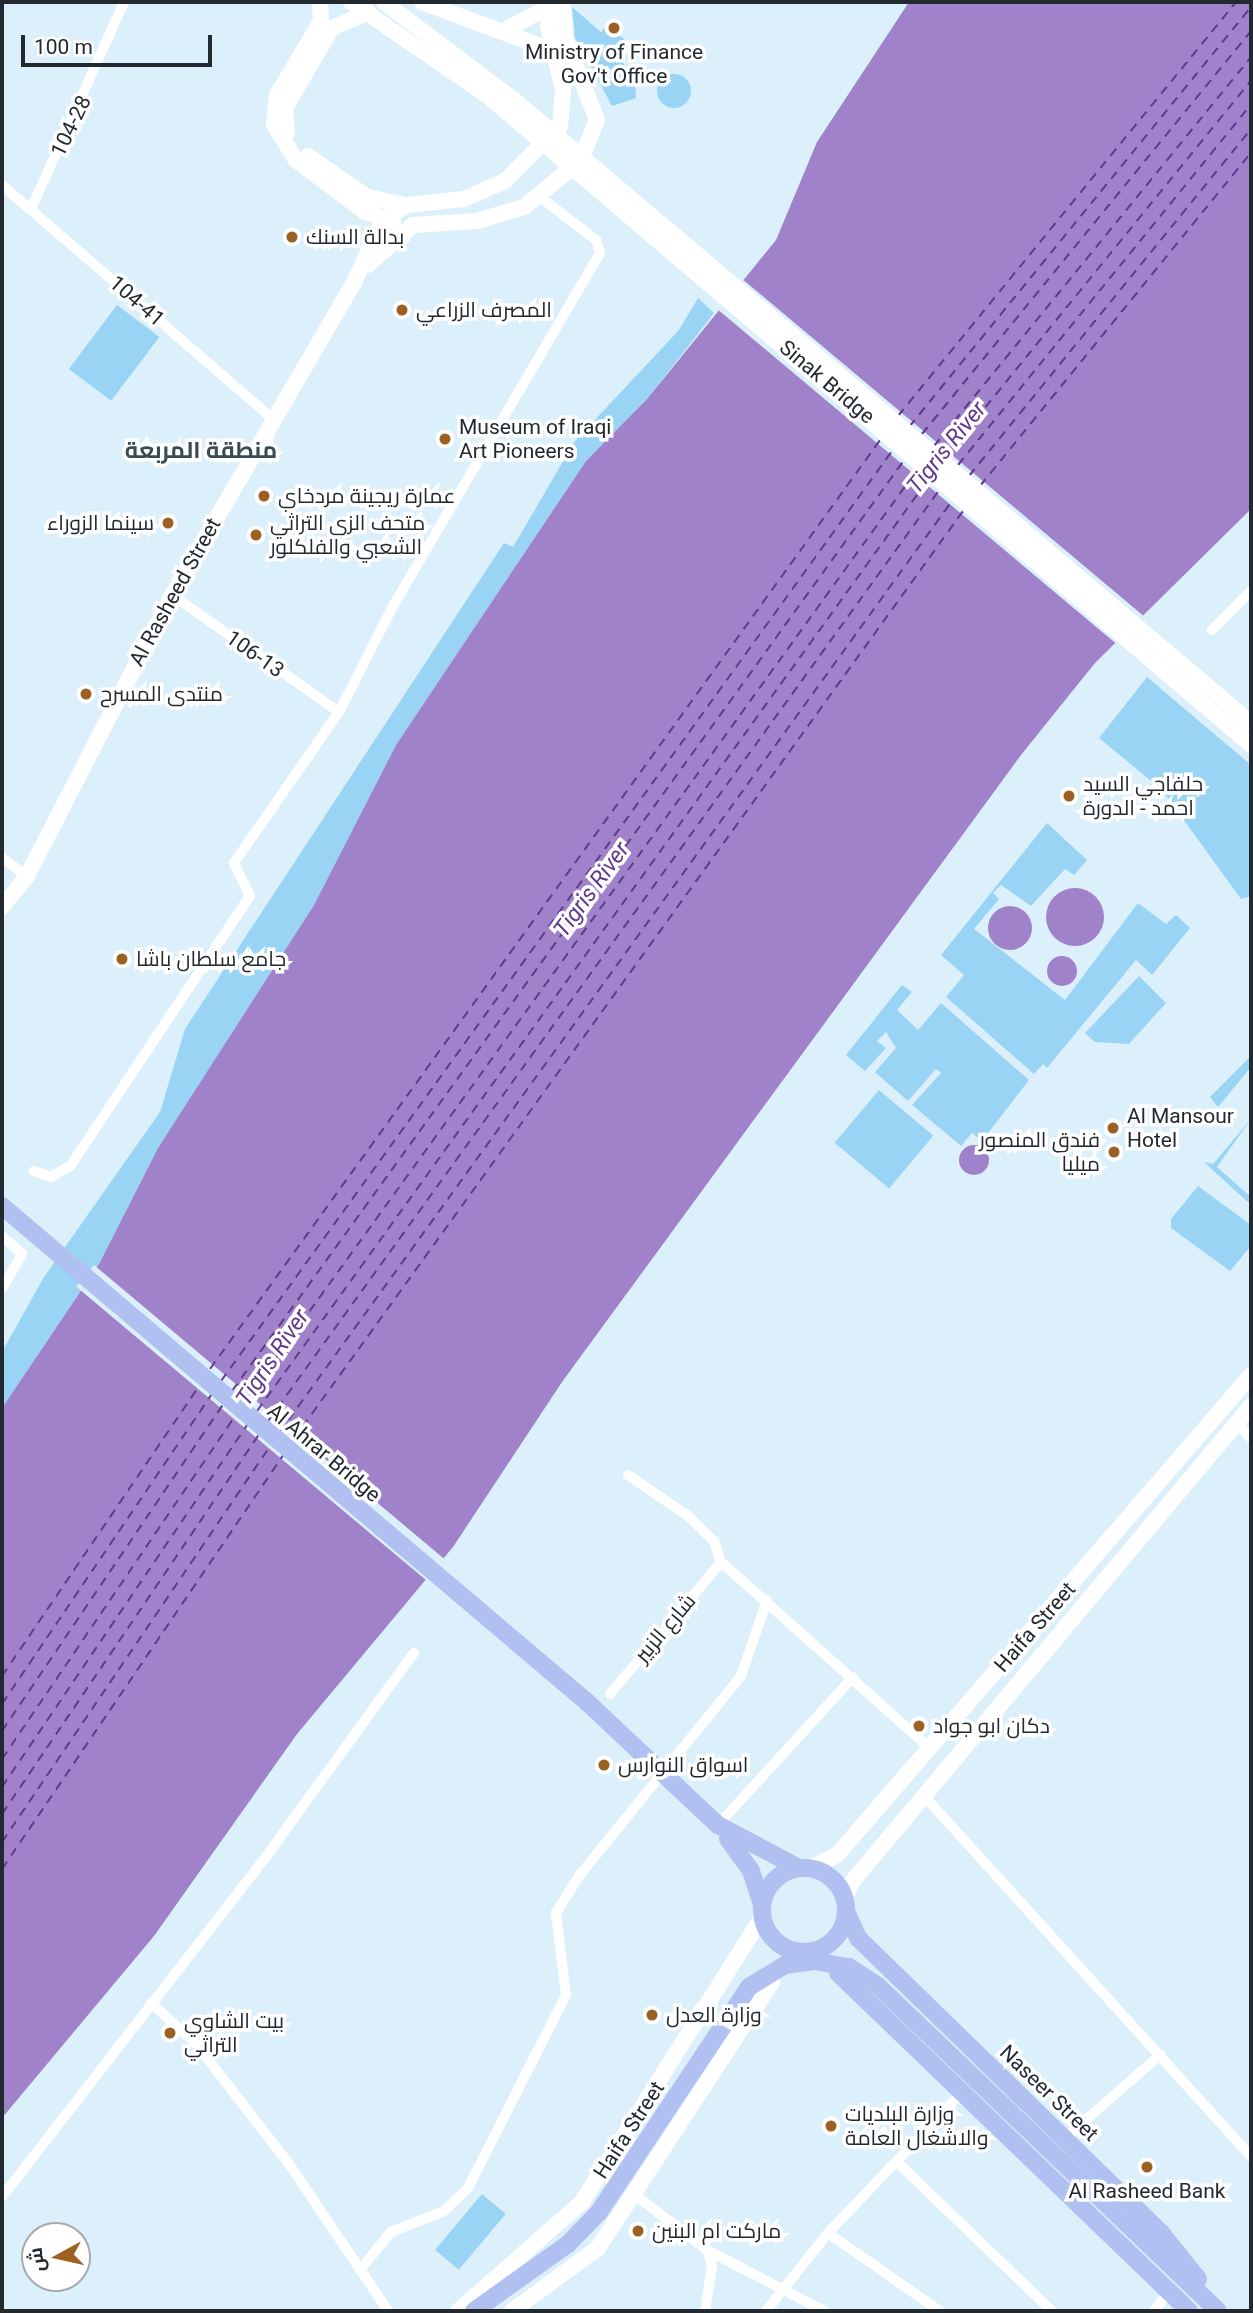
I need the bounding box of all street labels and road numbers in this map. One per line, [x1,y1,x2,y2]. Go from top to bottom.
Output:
street label: 104-28 [45,91,97,161]
street label: 104-41 [104,270,170,332]
street label: Sinak Bridge [774,335,880,429]
street label: Al Rasheed Street [124,514,226,670]
street label: 106-13 [221,625,289,683]
street label: Al Ahrar Bridge [262,1398,386,1508]
street label: Haifa Street [989,1577,1081,1677]
street label: شارع الزبير [629,1589,701,1667]
street label: Naseer Street [994,2040,1104,2146]
street label: Haifa Street [588,2077,670,2183]

